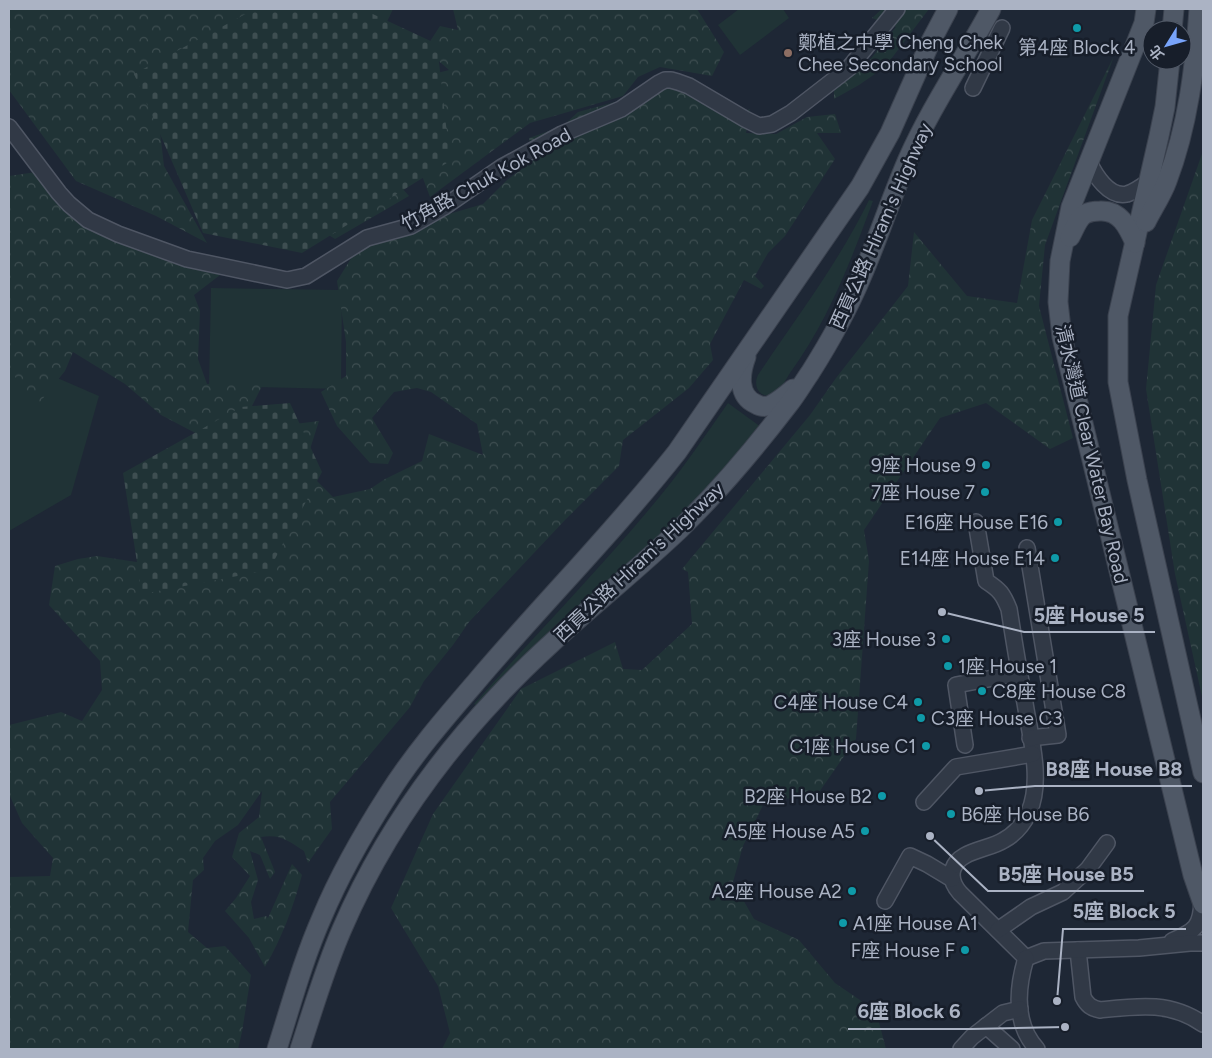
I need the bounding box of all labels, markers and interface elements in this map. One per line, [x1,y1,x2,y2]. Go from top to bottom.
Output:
north arrow [1142,20,1192,70]
marker: 第4座 Block 4 [1071,22,1083,34]
place label: 鄭植之中學 Cheng Chek Chee Secondary School [798,31,1003,76]
place label: 第4座 Block 4 [1018,36,1136,59]
text: 北 [1146,42,1168,63]
marker: 鄭植之中學 Cheng Chek Chee Secondary School [782,47,794,59]
street label: 西貢公路 Hiram's Highway [825,119,937,333]
street label: 竹角路 Chuk Kok Road [397,123,575,235]
street label: 清水灣道 Clear Water Bay Road [1051,322,1133,586]
place label: 9座 House 9 [871,454,976,477]
marker: 9座 House 9 [980,459,992,471]
street label: 西貢公路 Hiram's Highway [549,477,729,647]
place label: 7座 House 7 [871,481,975,504]
marker: 7座 House 7 [979,486,991,498]
place label: E16座 House E16 [905,511,1048,534]
marker: E16座 House E16 [1052,516,1064,528]
place label: E14座 House E14 [900,547,1045,570]
marker: E14座 House E14 [1049,552,1061,564]
callout: 5座 House 5 [1024,597,1155,632]
text: 5座 House 5 [1033,603,1145,627]
place label: 3座 House 3 [832,628,936,651]
marker: 3座 House 3 [940,633,952,645]
place label: 1座 House 1 [958,655,1057,678]
marker: 1座 House 1 [942,660,954,672]
place label: C8座 House C8 [992,680,1126,703]
marker: C8座 House C8 [976,685,988,697]
place label: C4座 House C4 [773,691,908,714]
marker: C4座 House C4 [912,696,924,708]
place label: C3座 House C3 [931,707,1063,730]
marker: C3座 House C3 [915,712,927,724]
place label: C1座 House C1 [789,735,916,758]
marker: C1座 House C1 [920,740,932,752]
callout: B8座 House B8 [1035,751,1192,786]
text: B8座 House B8 [1046,757,1182,781]
place label: B2座 House B2 [744,785,872,808]
marker: B2座 House B2 [876,790,888,802]
place label: B6座 House B6 [961,803,1089,826]
marker: B6座 House B6 [945,808,957,820]
place label: A5座 House A5 [724,820,855,843]
marker: A5座 House A5 [859,825,871,837]
callout: B5座 House B5 [988,856,1144,891]
text: B5座 House B5 [998,862,1134,886]
place label: A2座 House A2 [712,880,842,903]
marker: A2座 House A2 [846,885,858,897]
callout: 5座 Block 5 [1063,894,1186,929]
text: 5座 Block 5 [1072,899,1176,923]
place label: A1座 House A1 [853,912,978,935]
marker: A1座 House A1 [837,917,849,929]
place label: F座 House F [851,939,955,962]
marker: F座 House F [959,944,971,956]
callout: 6座 Block 6 [848,994,971,1029]
text: 6座 Block 6 [857,999,961,1023]

